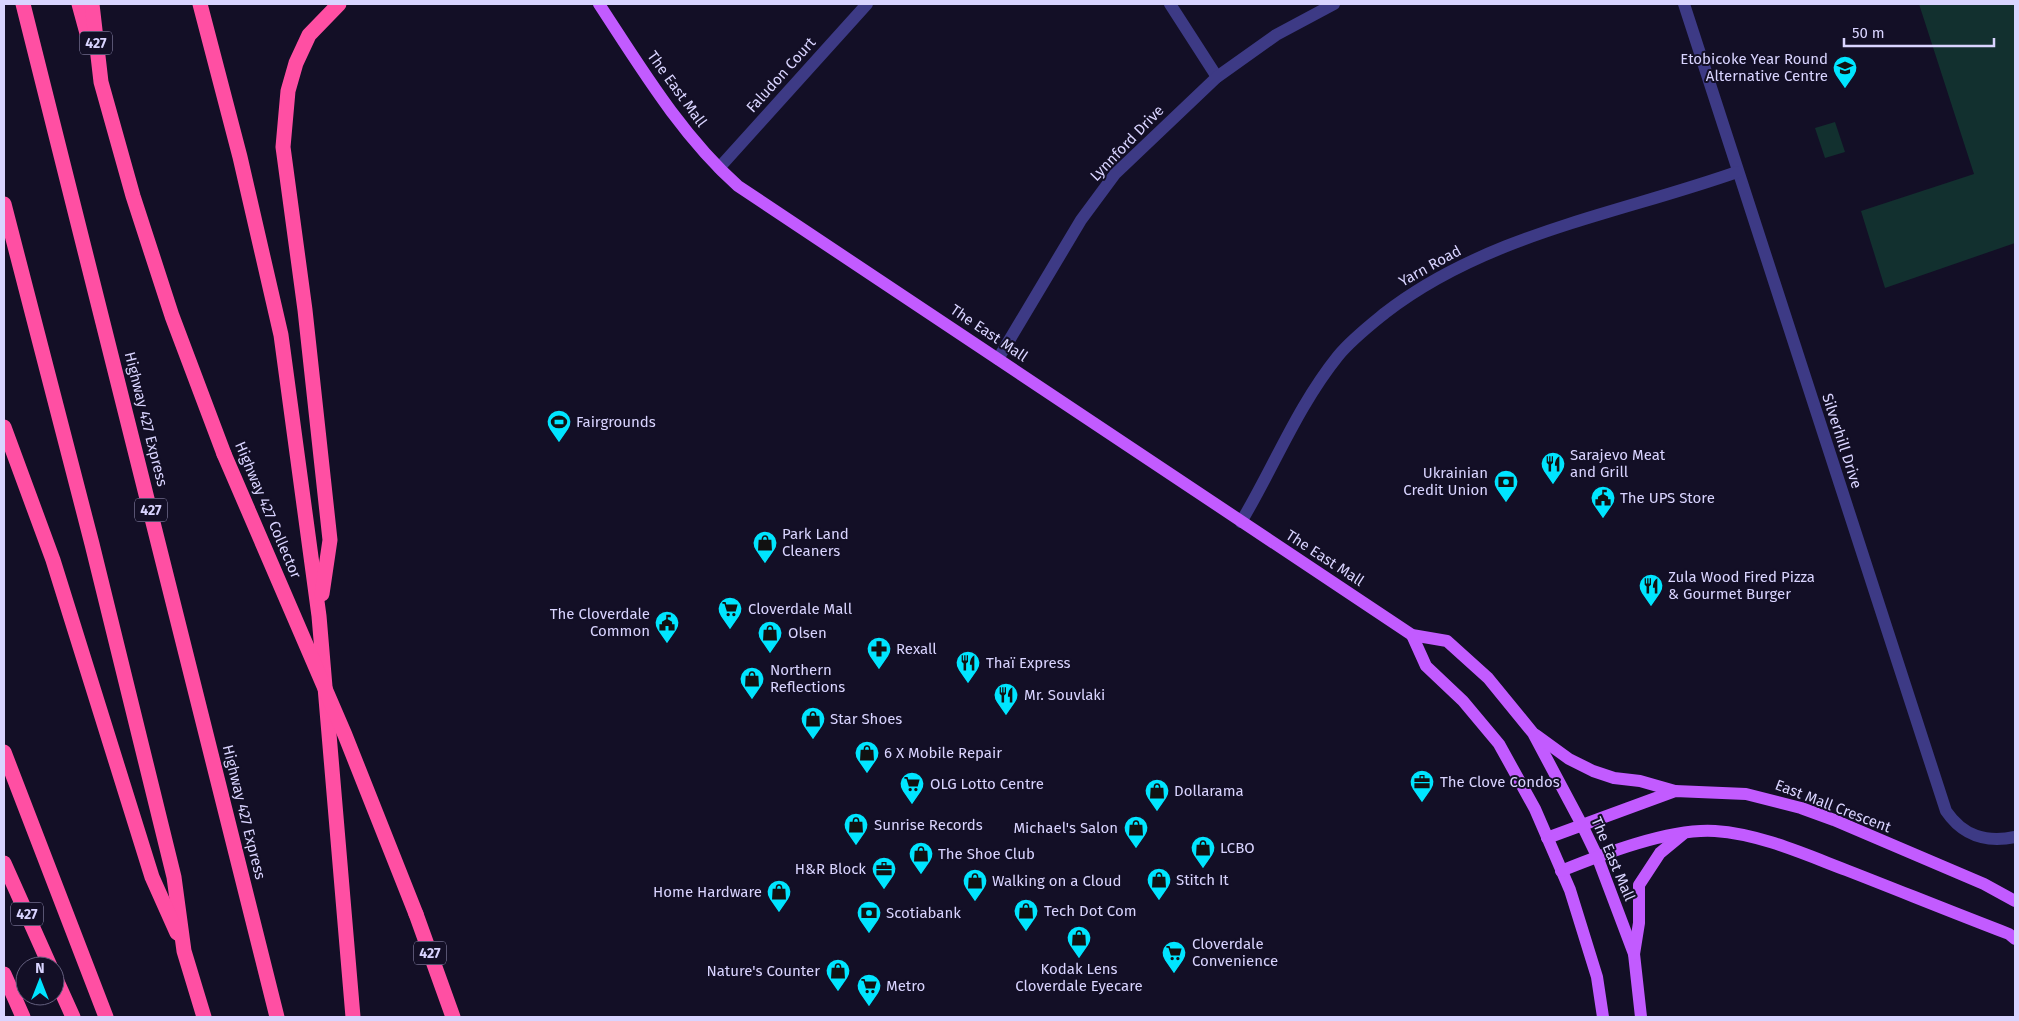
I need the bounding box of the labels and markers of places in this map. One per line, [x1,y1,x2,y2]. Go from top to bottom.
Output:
place label: Etobicoke Year Round Alternative Centre [1680,50,1828,85]
school or university icon: Etobicoke Year Round Alternative Centre [1832,55,1858,89]
sports icon: Fairgrounds [546,409,572,443]
place label: Fairgrounds [576,413,656,431]
place label: Sarajevo Meat and Grill [1570,446,1666,481]
restaurant icon: Sarajevo Meat and Grill [1540,451,1566,485]
place label: Ukrainian Credit Union [1403,464,1488,499]
bank icon: Ukrainian Credit Union [1493,469,1519,503]
public building icon: The UPS Store [1590,485,1616,519]
place label: The UPS Store [1620,489,1715,507]
place label: Park Land Cleaners [782,525,849,560]
shop icon: Park Land Cleaners [752,530,778,564]
place label: Zula Wood Fired Pizza & Gourmet Burger [1668,568,1815,603]
restaurant icon: Zula Wood Fired Pizza & Gourmet Burger [1638,573,1664,607]
supermarket icon: Cloverdale Mall [717,596,743,630]
place label: Cloverdale Mall [748,600,853,618]
place label: The Cloverdale Common [550,605,650,640]
public building icon: The Cloverdale Common [654,610,680,644]
shop icon: Olsen [757,620,783,654]
place label: Olsen [788,624,827,642]
pharmacy icon: Rexall [866,636,892,670]
place label: Rexall [896,640,937,658]
restaurant icon: Thaï Express [955,650,981,684]
place label: Thaï Express [986,654,1071,672]
place label: Northern Reflections [770,661,845,696]
shop icon: Northern Reflections [739,666,765,700]
restaurant icon: Mr. Souvlaki [993,682,1019,716]
place label: Mr. Souvlaki [1024,686,1105,704]
shop icon: Star Shoes [800,706,826,740]
place label: Star Shoes [830,710,902,728]
shop icon: 6 X Mobile Repair [854,740,880,774]
place label: 6 X Mobile Repair [884,744,1002,762]
office icon: The Clove Condos [1409,769,1435,803]
supermarket icon: OLG Lotto Centre [899,771,925,805]
place label: The Clove Condos [1440,773,1560,791]
place label: OLG Lotto Centre [930,775,1044,793]
shop icon: Dollarama [1144,778,1170,812]
place label: Dollarama [1174,782,1244,800]
shop icon: Sunrise Records [843,812,869,846]
shop icon: Michael's Salon [1123,815,1149,849]
place label: Sunrise Records [874,816,983,834]
place label: Michael's Salon [1013,819,1118,837]
shop icon: LCBO [1190,835,1216,869]
place label: LCBO [1220,839,1255,857]
shop icon: The Shoe Club [908,841,934,875]
place label: The Shoe Club [938,845,1035,863]
office icon: H&R Block [871,856,897,890]
place label: H&R Block [795,860,866,878]
shop icon: Stitch It [1146,867,1172,901]
shop icon: Walking on a Cloud [962,868,988,902]
place label: Stitch It [1176,871,1229,889]
place label: Walking on a Cloud [992,872,1122,890]
shop icon: Home Hardware [766,879,792,913]
place label: Home Hardware [653,883,762,901]
shop icon: Tech Dot Com [1013,898,1039,932]
bank icon: Scotiabank [856,900,882,934]
place label: Tech Dot Com [1044,902,1137,920]
place label: Scotiabank [886,904,961,922]
shop icon: Kodak Lens Cloverdale Eyecare [1066,925,1092,959]
place label: Cloverdale Convenience [1192,935,1278,970]
supermarket icon: Cloverdale Convenience [1161,940,1187,974]
shop icon: Nature's Counter [825,958,851,992]
place label: Kodak Lens Cloverdale Eyecare [1015,960,1143,995]
place label: Nature's Counter [706,962,820,980]
supermarket icon: Metro [856,973,882,1007]
place label: Metro [886,977,925,995]

